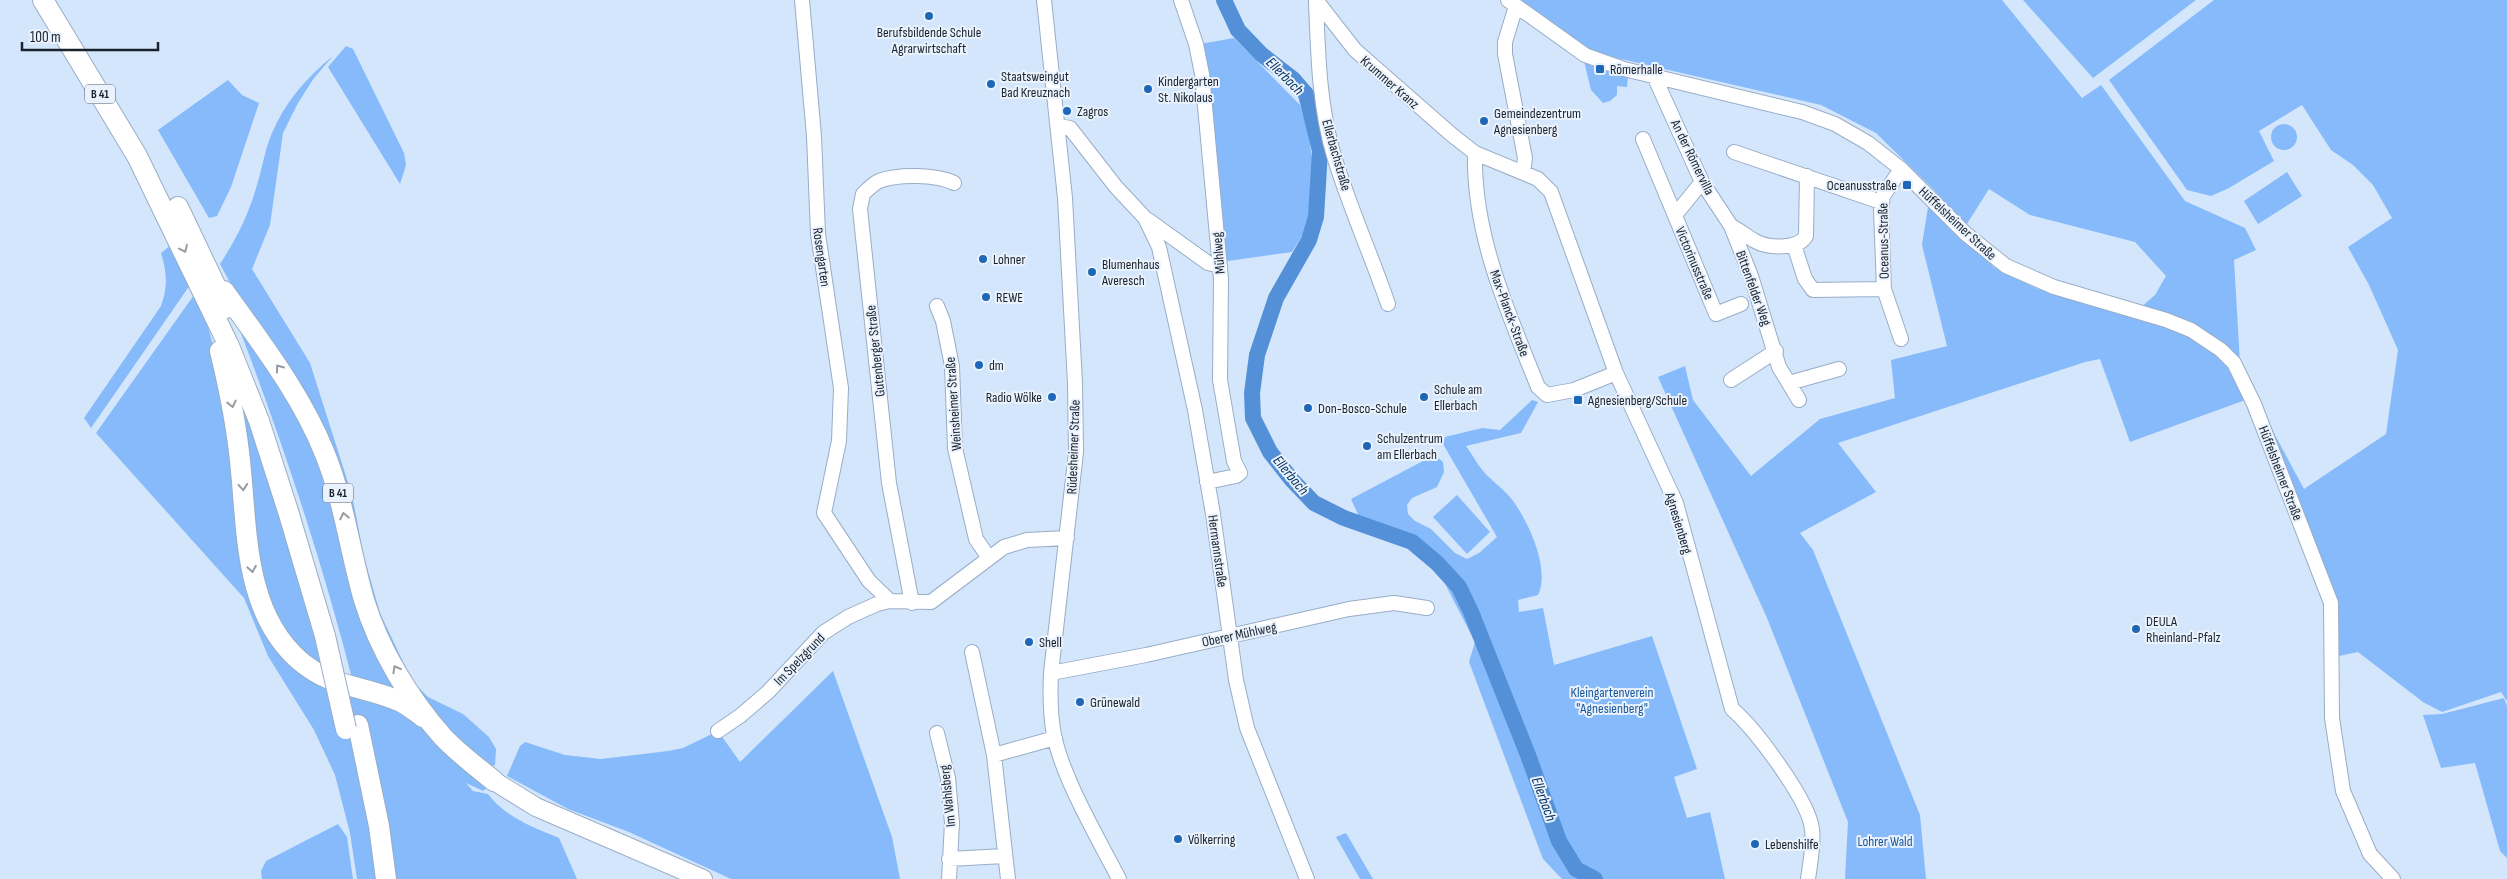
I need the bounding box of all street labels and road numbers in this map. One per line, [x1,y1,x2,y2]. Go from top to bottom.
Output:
street label: Krummer Kranz [1357,52,1423,113]
road number: B 41 [85,85,115,104]
street label: An der Römervilla [1667,116,1718,198]
street label: Ellerbachstraße [1318,118,1355,193]
street label: Hüffelsheimer Straße [1915,183,2000,264]
street label: Oceanus-Straße [1874,203,1893,279]
street label: Victorinusstraße [1672,224,1718,302]
street label: Rosengarten [809,226,834,288]
street label: Mühlweg [1208,231,1229,275]
street label: Bittenfelder Weg [1732,248,1775,328]
street label: Max-Planck-Straße [1486,268,1533,359]
street label: Gutenberger Straße [862,304,889,398]
street label: Weinsheimer Straße [942,356,965,452]
street label: Rüdesheimer Straße [1063,399,1084,495]
street label: Hüffelsheimer Straße [2255,423,2306,523]
road number: B 41 [323,483,353,502]
street label: Agnesienberg [1661,489,1696,556]
street label: Hermannstraße [1204,514,1231,588]
street label: Oberer Mühlweg [1200,618,1278,651]
street label: Im Spelzgrund [770,629,829,689]
street label: Im Wahlsberg [936,764,959,828]

